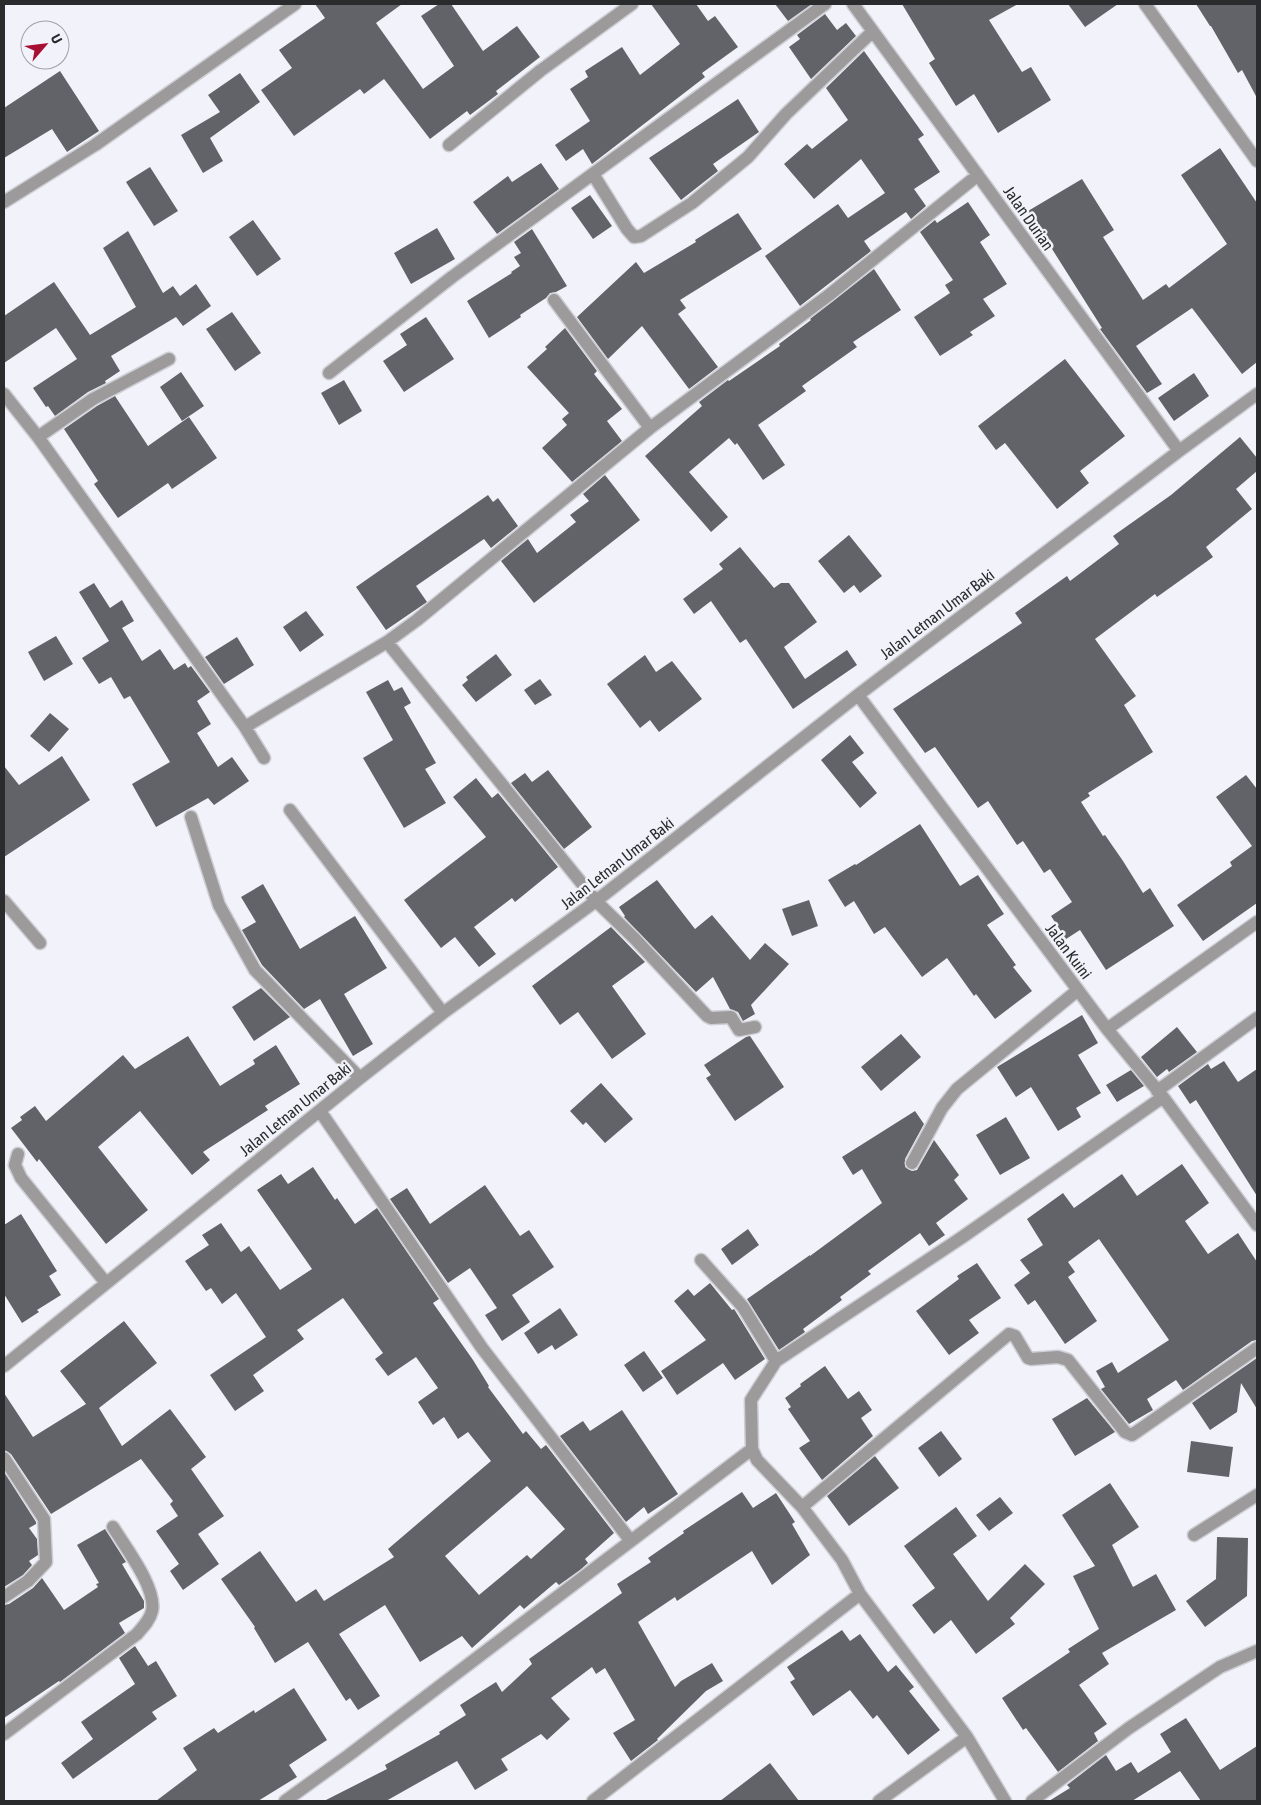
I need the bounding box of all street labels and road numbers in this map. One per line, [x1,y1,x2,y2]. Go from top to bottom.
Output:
street label: Jalan Durian [1000,182,1058,254]
street label: Jalan Letnan Umar Baki [876,565,998,663]
street label: Jalan Letnan Umar Baki [557,813,677,913]
street label: Jalan Kuini [1042,920,1096,982]
street label: Jalan Letnan Umar Baki [236,1059,354,1159]

